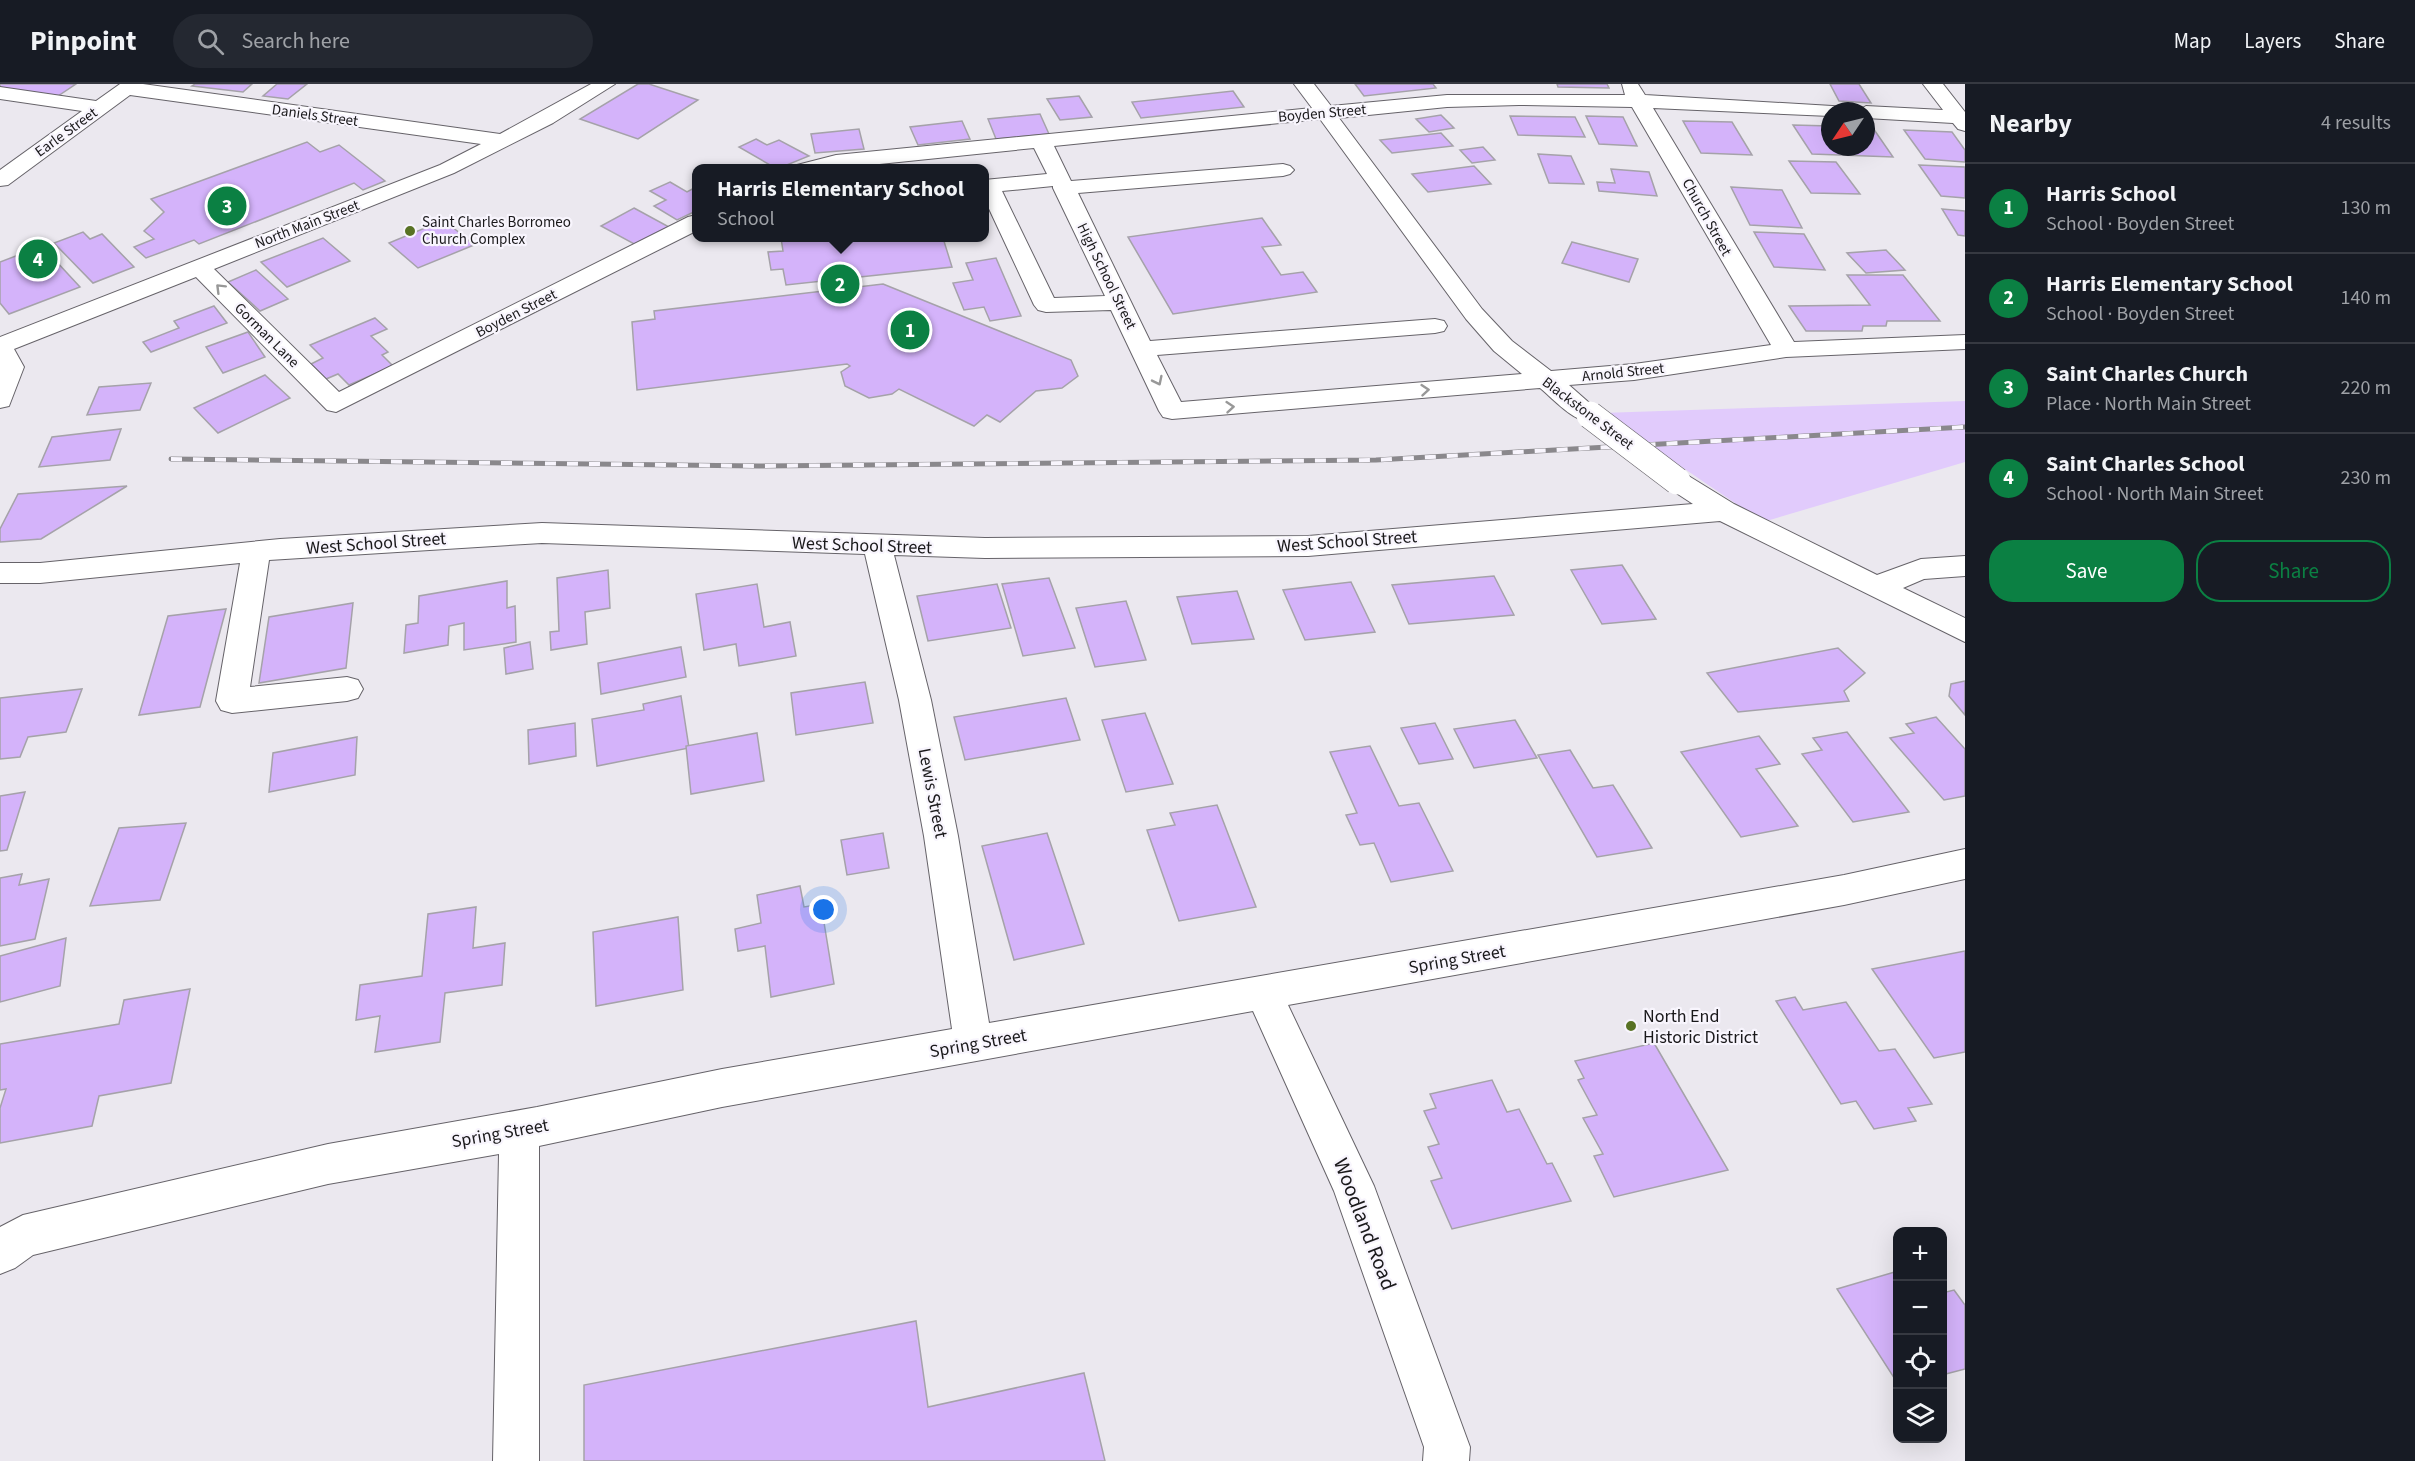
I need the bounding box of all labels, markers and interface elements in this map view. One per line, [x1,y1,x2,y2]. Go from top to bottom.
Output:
search box [173,14,593,68]
text: Pinpoint [30,21,137,61]
icon: search [194,25,227,58]
text: Search here [242,25,350,57]
text: Map [2174,26,2211,56]
text: Layers [2244,26,2301,56]
text: Share [2334,26,2385,56]
street label: Daniels Street [270,99,359,132]
street label: Boyden Street [1277,99,1367,128]
north arrow [1821,102,1875,156]
street label: Earle Street [31,103,102,162]
text: Nearby [1989,105,2072,142]
text: 4 results [2321,109,2391,137]
popup [692,164,989,242]
text: Harris Elementary School [717,173,964,205]
street label: Church Street [1677,175,1736,260]
text: Harris School [2046,178,2176,210]
pin: 3 [208,184,246,228]
text: 1 [2003,194,2014,222]
text: 130 m [2341,194,2391,222]
street label: North Main Street [252,195,362,254]
text: School [717,205,775,233]
text: School · Boyden Street [2046,210,2234,238]
place label: Saint Charles Borromeo Church Complex [422,212,571,250]
street label: High School Street [1072,220,1141,333]
marker: Saint Charles Borromeo Church Complex [403,224,417,238]
pin: 4 [18,236,57,282]
pin: 2 [820,262,860,306]
text: Harris Elementary School [2046,268,2293,300]
street label: Boyden Street [472,284,560,343]
text: 2 [2003,284,2014,312]
text: 140 m [2341,284,2391,312]
one-way arrow [217,285,228,296]
street label: Gorman Lane [229,298,304,373]
text: School · Boyden Street [2046,300,2234,328]
pin: 1 [890,308,930,352]
street label: Arnold Street [1581,358,1665,387]
text: Saint Charles Church [2046,358,2248,390]
street label: Blackstone Street [1538,372,1638,455]
text: 3 [2003,374,2014,402]
text: 220 m [2341,374,2391,402]
one-way arrow [1150,375,1162,386]
one-way arrow [1420,384,1429,397]
text: Place · North Main Street [2046,390,2251,418]
one-way arrow [1226,400,1235,413]
text: Saint Charles School [2046,448,2245,480]
text: 4 [2003,464,2014,492]
text: 230 m [2341,464,2391,492]
text: School · North Main Street [2046,480,2263,508]
street label: West School Street [1276,524,1418,559]
street label: West School Street [305,526,447,561]
street label: West School Street [791,531,933,560]
button: Save [1989,540,2184,602]
button: Share [2196,540,2391,602]
street label: Lewis Street [912,746,953,840]
your location [809,895,838,924]
street label: Spring Street [1407,939,1507,980]
place label: North End Historic District [1643,1004,1758,1050]
marker: North End Historic District [1624,1019,1638,1033]
street label: Spring Street [928,1023,1028,1064]
street label: Spring Street [450,1113,550,1154]
street label: Woodland Road [1326,1154,1404,1294]
map controls [1893,1227,1947,1443]
button: + [1893,1227,1947,1281]
button: − [1893,1281,1947,1335]
button: locate [1893,1335,1947,1389]
button: layers [1893,1389,1947,1443]

